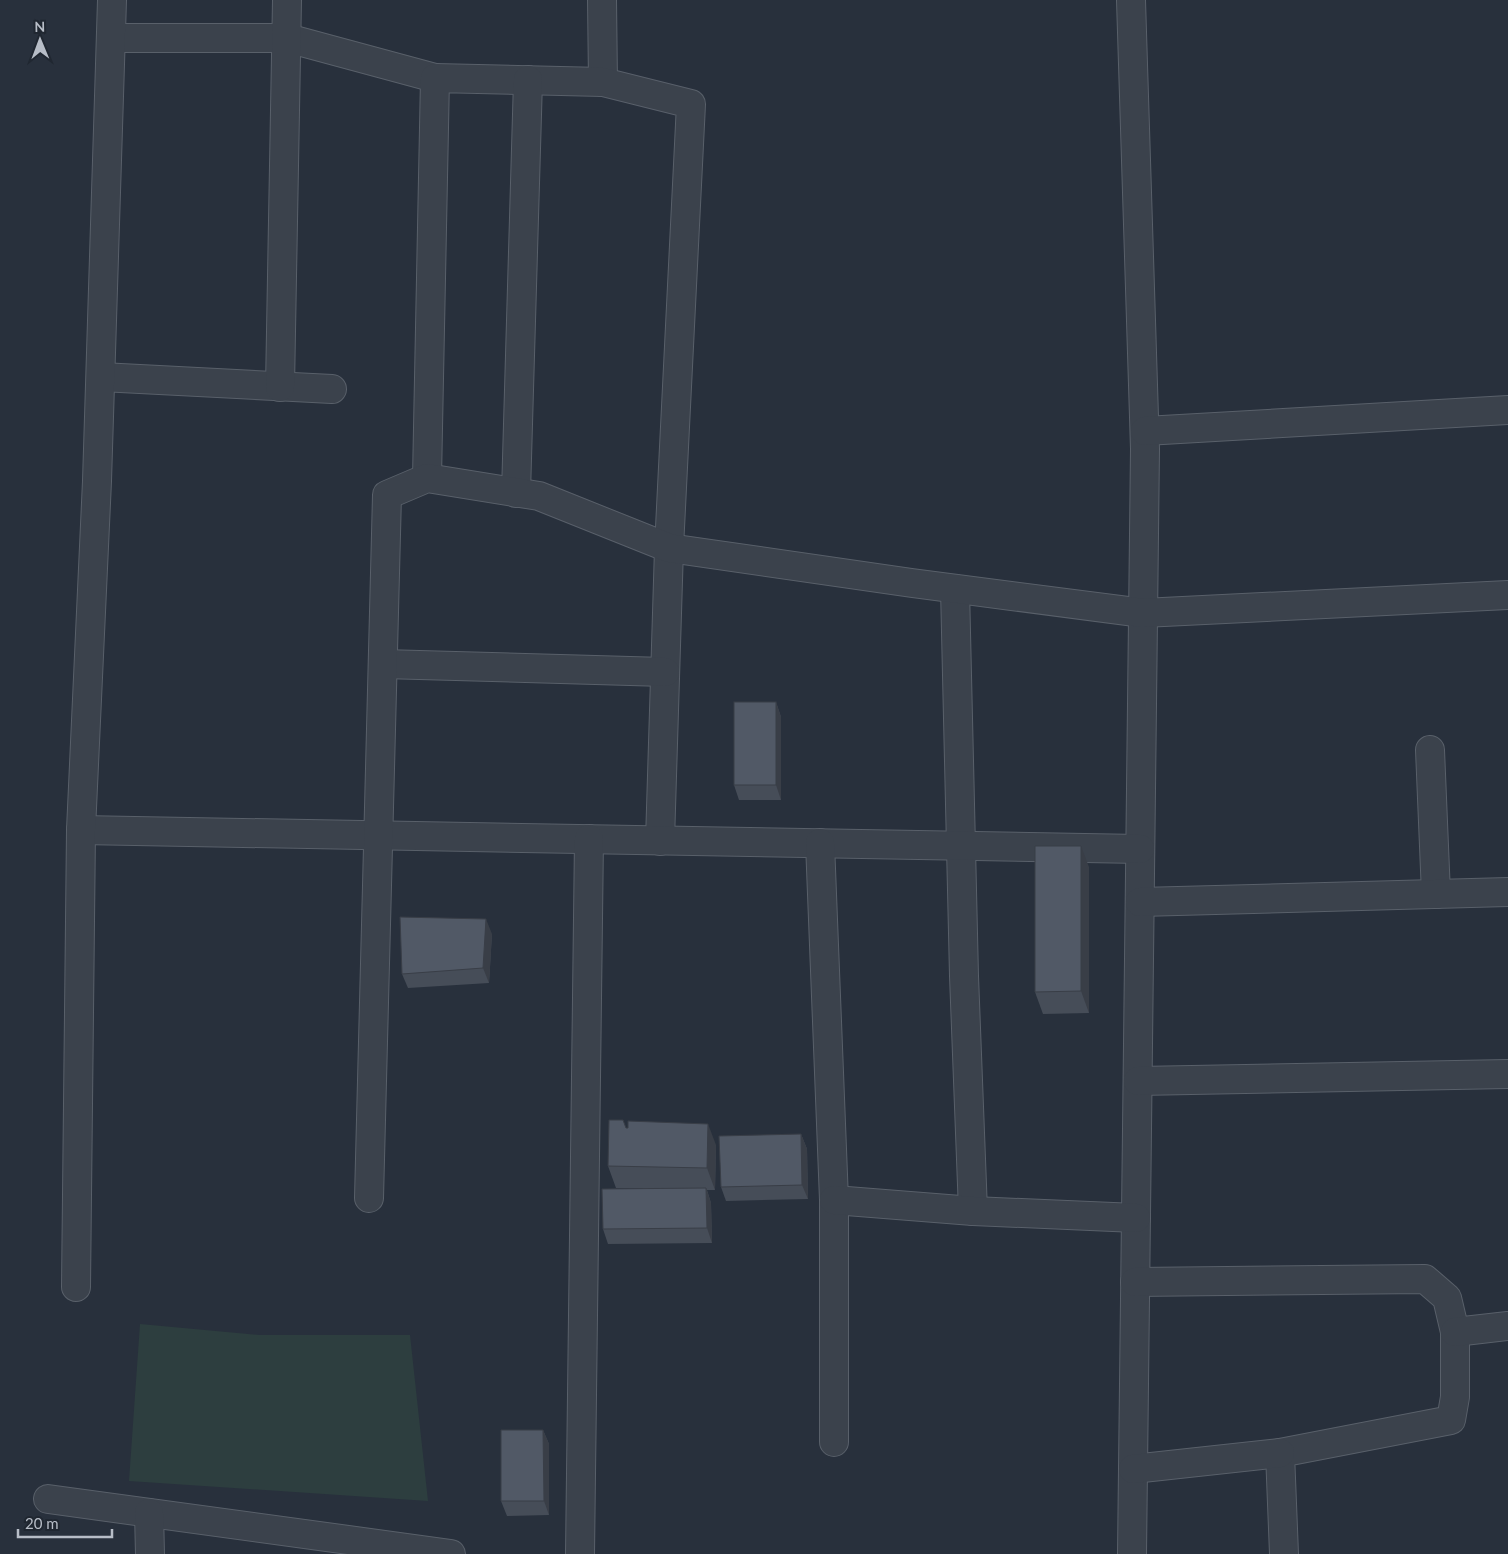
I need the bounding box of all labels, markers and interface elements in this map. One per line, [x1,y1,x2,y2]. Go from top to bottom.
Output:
north arrow [15,15,65,65]
text: N [34,18,45,35]
scale bar [18,1506,111,1538]
text: 20 m [25,1514,59,1532]

